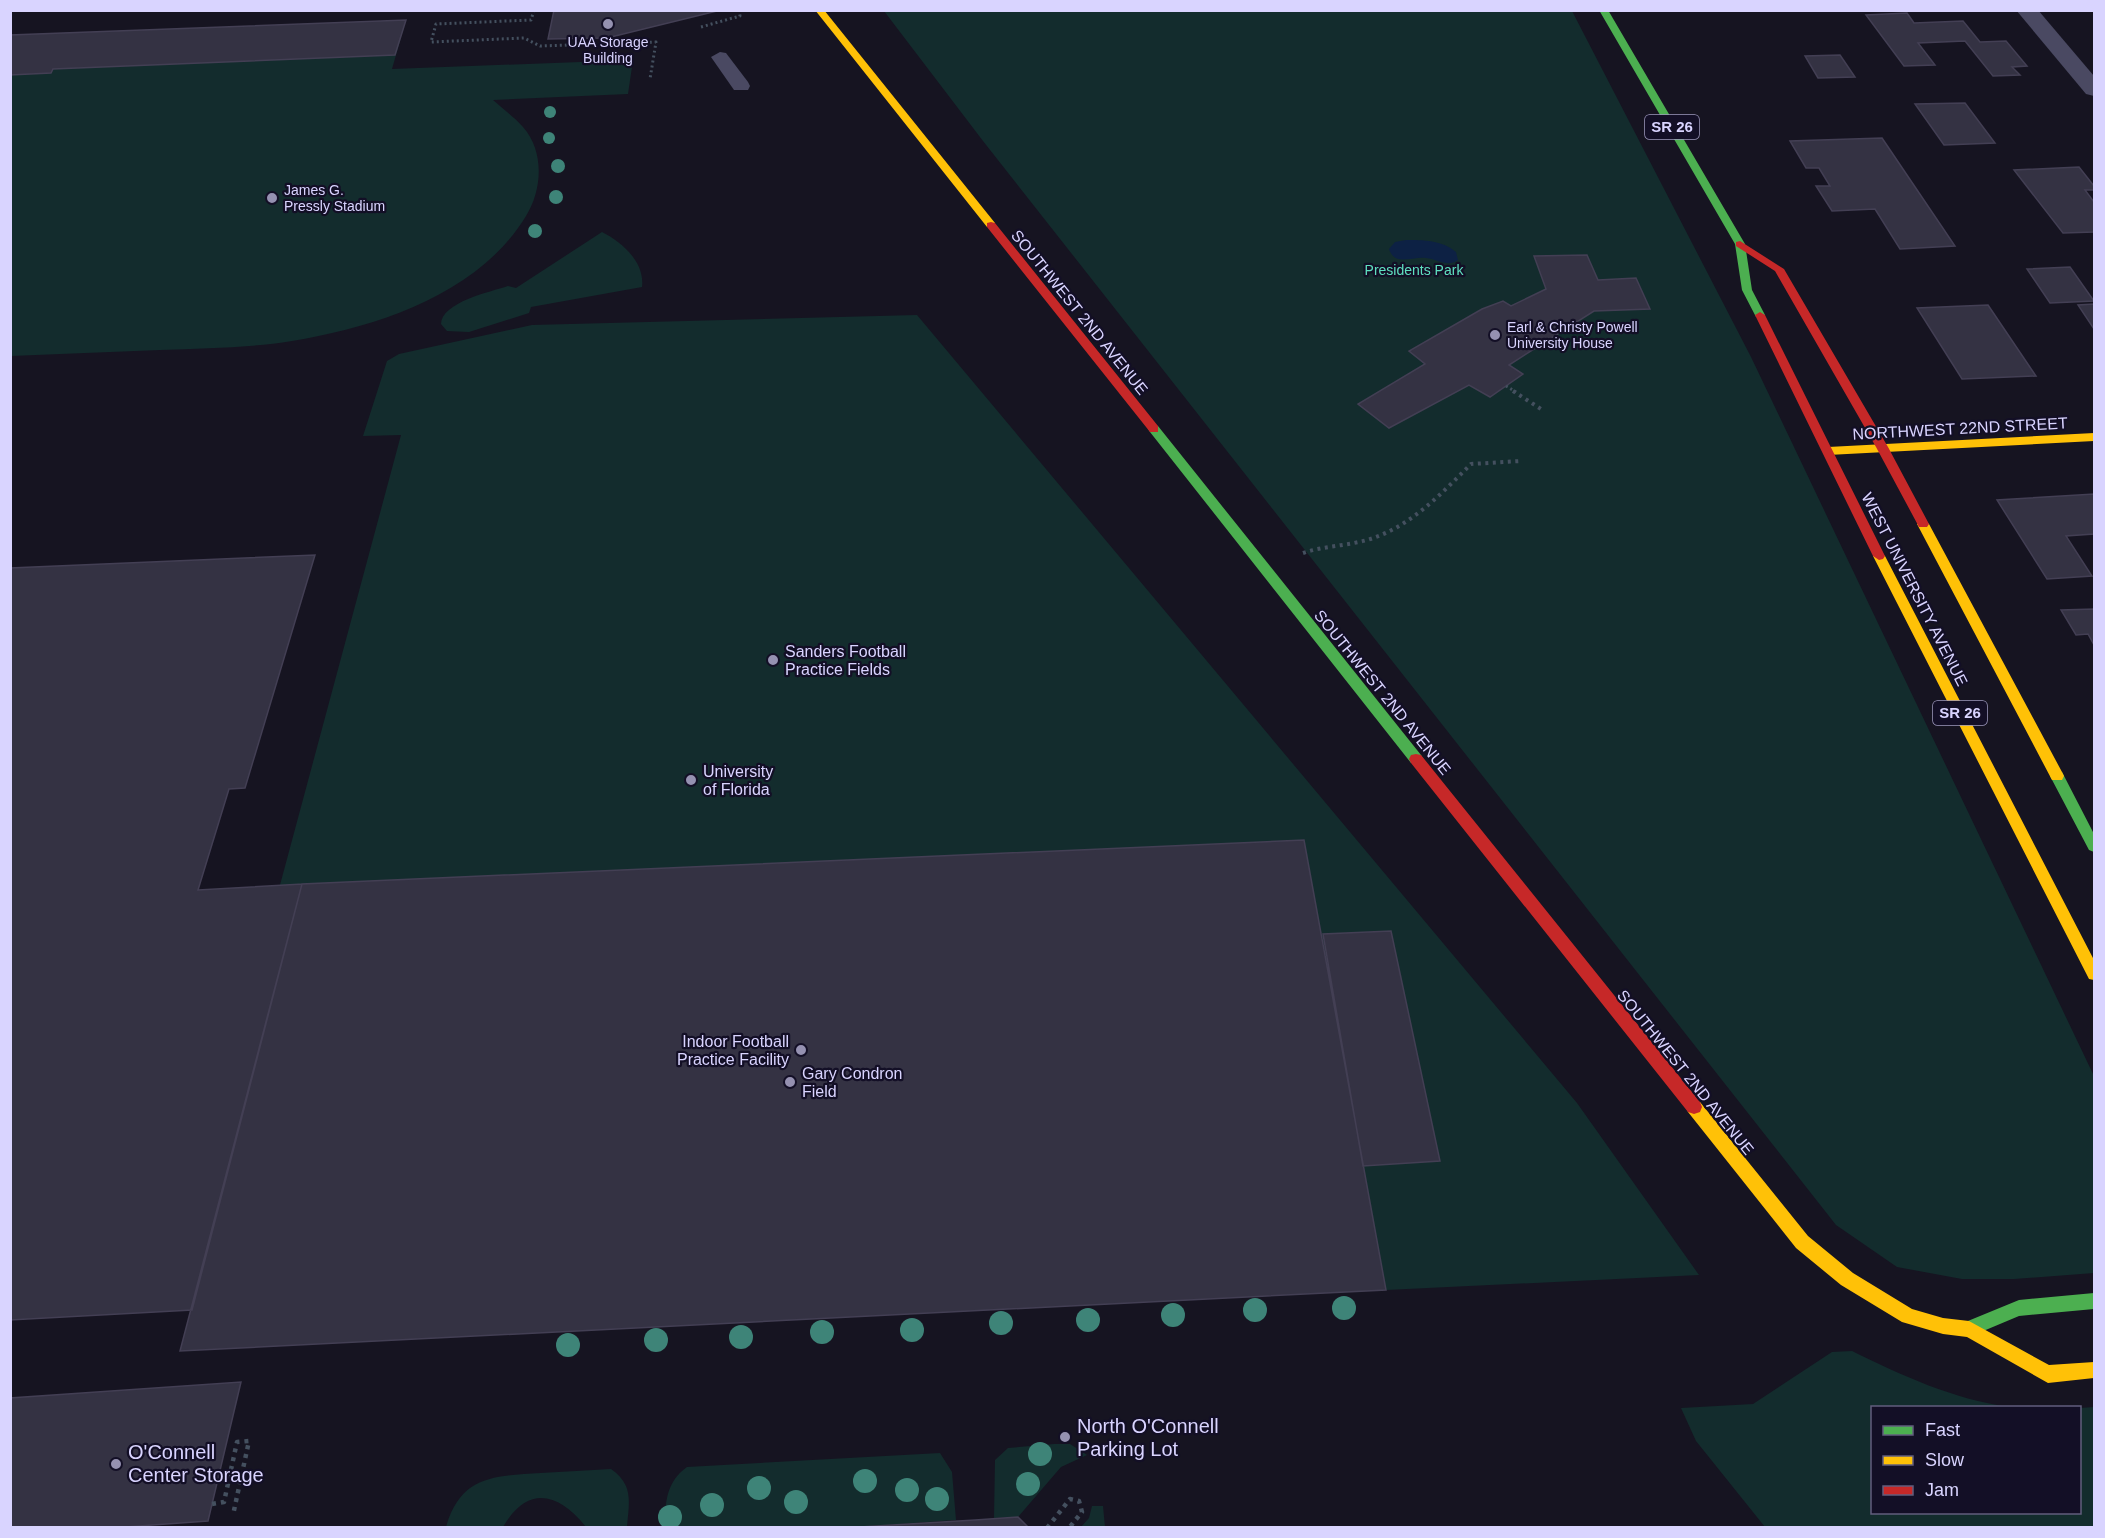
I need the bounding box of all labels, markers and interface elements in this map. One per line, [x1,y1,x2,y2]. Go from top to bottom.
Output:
marker: UAA Storage Building [601,17,615,31]
place label: UAA Storage Building [568,34,649,66]
road number: SR 26 [1645,115,1699,139]
place label: James G. Pressly Stadium [284,182,385,214]
marker: James G. Pressly Stadium [265,191,279,205]
street label: SOUTHWEST 2ND AVENUE [1008,227,1151,398]
park label: Presidents Park [1365,262,1464,278]
place label: Earl & Christy Powell University House [1507,319,1638,351]
marker: Earl & Christy Powell University House [1488,328,1502,342]
street label: NORTHWEST 22ND STREET [1852,414,2068,443]
street label: WEST UNIVERSITY AVENUE [1858,490,1971,689]
street label: SOUTHWEST 2ND AVENUE [1311,607,1454,778]
place label: Sanders Football Practice Fields [785,643,906,678]
marker: Sanders Football Practice Fields [766,653,780,667]
road number: SR 26 [1933,701,1987,725]
place label: University of Florida [703,763,773,798]
marker: University of Florida [684,773,698,787]
street label: SOUTHWEST 2ND AVENUE [1614,987,1757,1158]
place label: Indoor Football Practice Facility [677,1033,789,1068]
marker: Indoor Football Practice Facility [794,1043,808,1057]
place label: Gary Condron Field [802,1065,903,1100]
marker: Gary Condron Field [783,1075,797,1089]
legend [1871,1406,2081,1514]
place label: North O'Connell Parking Lot [1077,1415,1219,1460]
text: Fast [1925,1420,1960,1440]
marker: North O'Connell Parking Lot [1058,1430,1072,1444]
place label: O'Connell Center Storage [128,1441,264,1486]
text: Slow [1925,1450,1965,1470]
marker: O'Connell Center Storage [109,1457,123,1471]
text: Jam [1925,1480,1959,1500]

